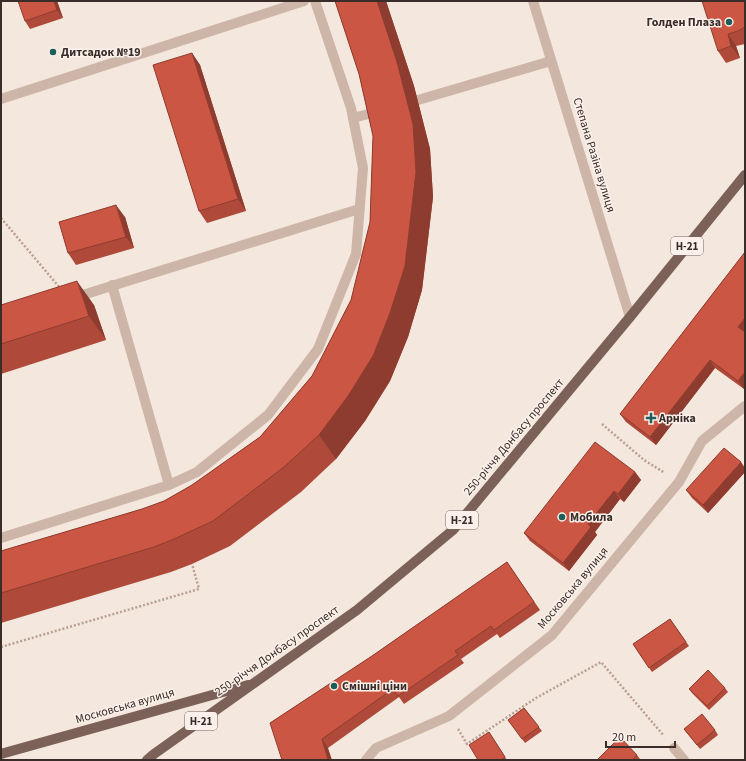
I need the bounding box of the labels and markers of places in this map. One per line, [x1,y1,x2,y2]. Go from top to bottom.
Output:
place label: Голден Плаза [646,14,721,31]
marker: Голден Плаза [724,17,734,27]
place label: Дитсадок №19 [61,44,141,61]
marker: Дитсадок №19 [48,47,58,57]
place label: Арніка [658,410,696,427]
marker: Арніка [646,413,656,423]
place label: Мобила [570,509,613,526]
marker: Мобила [557,512,567,522]
place label: Смішні ціни [342,678,407,695]
marker: Смішні ціни [329,681,339,691]

